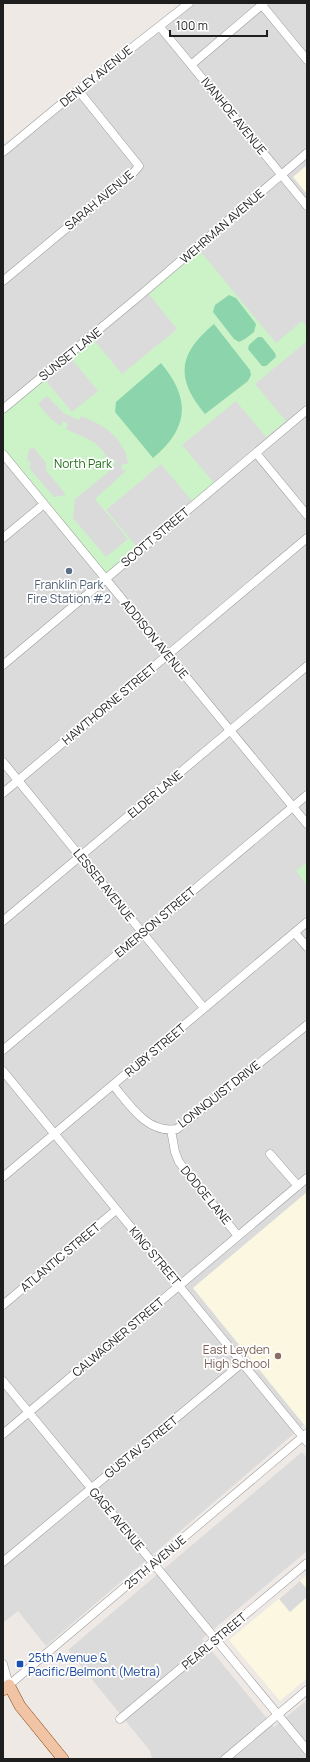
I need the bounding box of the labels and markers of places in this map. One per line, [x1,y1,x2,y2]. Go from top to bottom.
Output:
marker: Franklin Park Fire Station #2 [64,566,74,576]
place label: Franklin Park Fire Station #2 [27,576,111,607]
place label: East Leyden High School [203,1341,270,1372]
marker: East Leyden High School [273,1351,283,1361]
place label: 25th Avenue & Pacific/Belmont (Metra) [28,1649,161,1680]
marker: 25th Avenue & Pacific/Belmont (Metra) [15,1659,25,1669]

